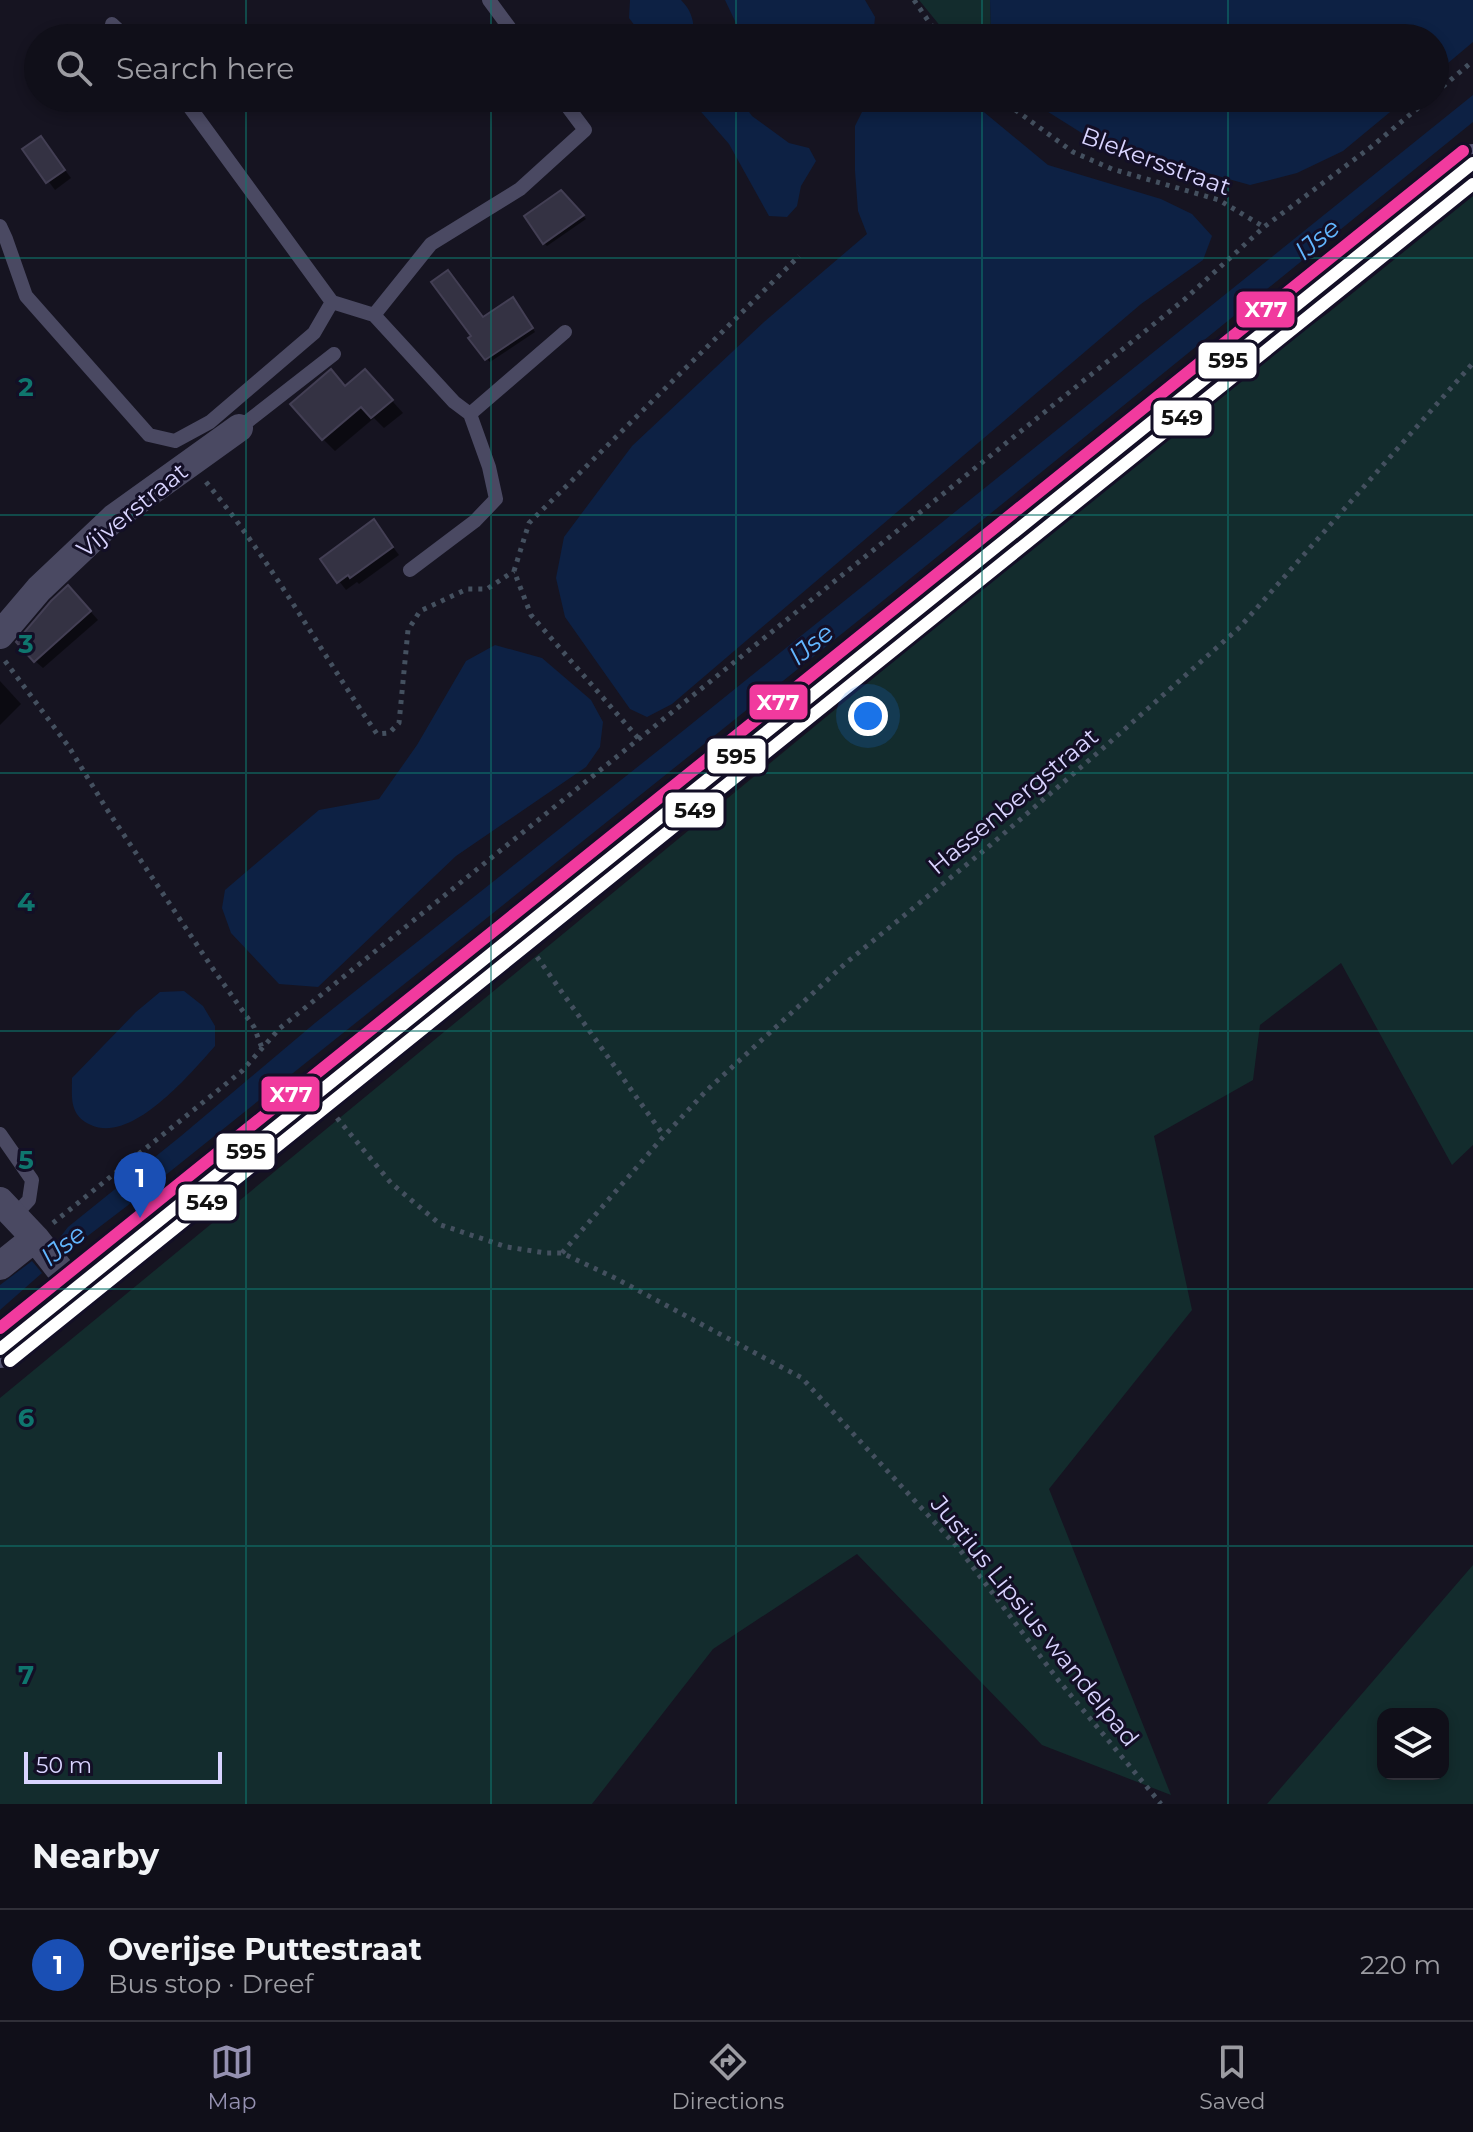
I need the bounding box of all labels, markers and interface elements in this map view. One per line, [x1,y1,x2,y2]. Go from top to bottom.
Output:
search box [24,24,1449,112]
icon: search [52,46,96,90]
text: Search here [116,50,294,87]
street label: Blekersstraat [1077,121,1235,202]
water label: IJse [1288,211,1346,267]
line badge: X77 [1235,290,1296,329]
text: X77 [1245,296,1287,323]
line badge: 595 [1197,341,1258,380]
text: 595 [1208,347,1248,374]
text: 2 [18,371,34,403]
line badge: 549 [1152,399,1213,437]
text: 549 [1161,404,1203,431]
street label: Vijverstraat [71,456,193,564]
water label: IJse [782,616,840,672]
text: 3 [17,628,34,660]
line badge: X77 [748,683,809,721]
text: X77 [757,689,799,716]
your location [848,696,888,736]
street label: Hassenbergstraat [922,721,1104,880]
line badge: 595 [706,737,767,775]
text: 595 [716,743,756,770]
line badge: 549 [664,791,725,829]
text: 549 [674,797,716,824]
text: 4 [17,886,35,918]
line badge: X77 [260,1075,321,1113]
text: X77 [270,1081,312,1108]
line badge: 595 [215,1132,276,1171]
text: 595 [226,1138,266,1165]
text: 5 [18,1144,34,1176]
pin: 1 [114,1152,166,1218]
line badge: 549 [177,1183,238,1222]
text: 549 [186,1189,228,1216]
water label: IJse [34,1217,92,1273]
text: 6 [18,1402,35,1434]
street label: Justius Lipsius wandelpad [924,1489,1145,1752]
text: 7 [18,1659,34,1691]
map controls [1377,1708,1449,1780]
button: layers [1377,1708,1449,1780]
scale bar [24,1748,222,1784]
text: 50 m [36,1752,92,1779]
text: Nearby [32,1835,159,1877]
text: Overijse Puttestraat [108,1931,422,1968]
text: 1 [53,1949,63,1981]
text: 220 m [1360,1949,1441,1981]
text: Bus stop · Dreef [108,1968,313,2000]
tab: Map [208,2040,256,2115]
tab: Directions [672,2040,784,2115]
tab: Saved [1199,2040,1265,2115]

